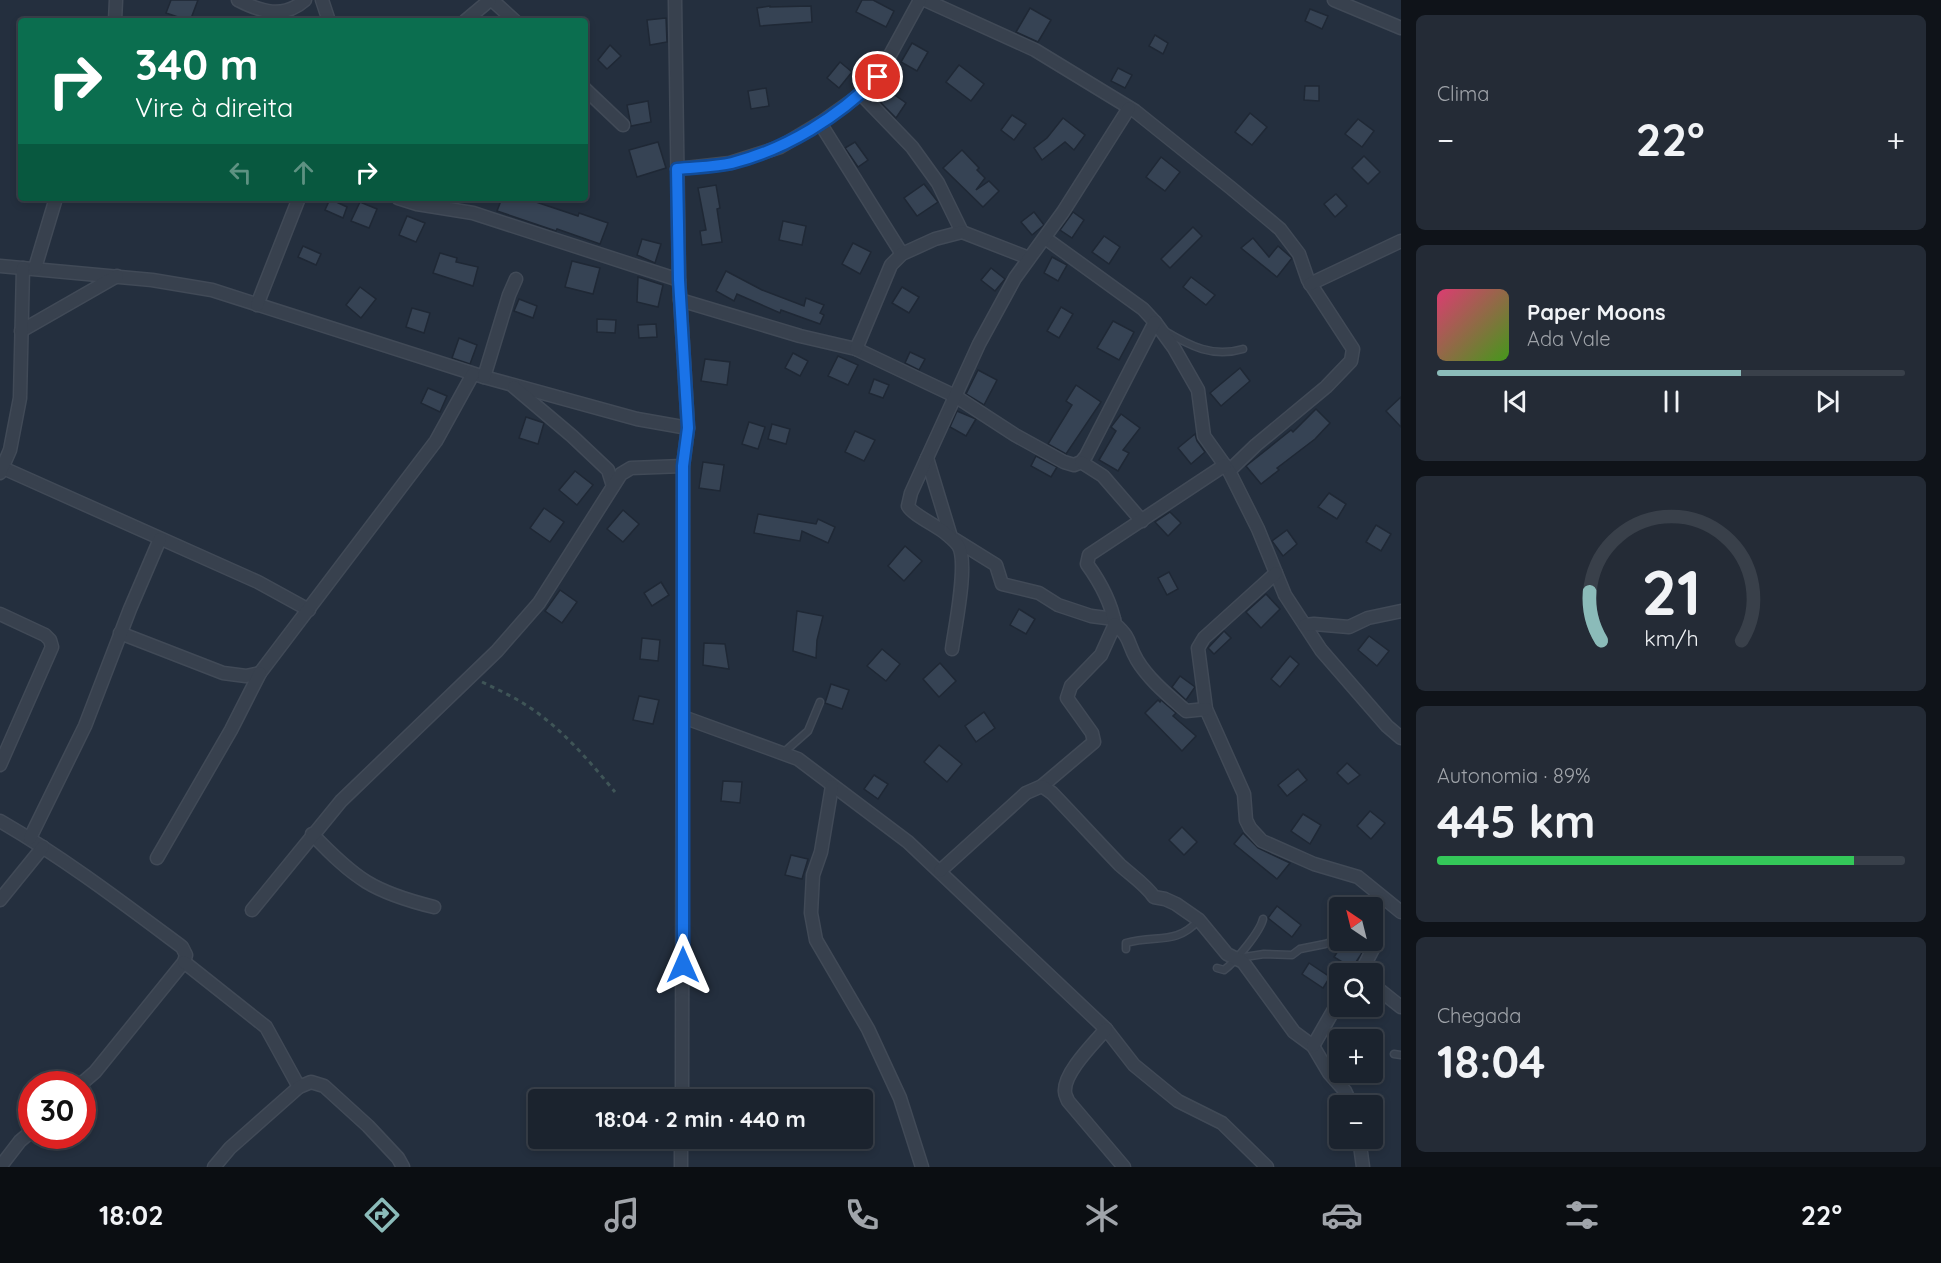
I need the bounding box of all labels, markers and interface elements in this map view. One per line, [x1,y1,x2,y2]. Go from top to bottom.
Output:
text: 340 m [135,38,259,91]
icon: right [36,42,114,120]
pin [852,51,903,102]
icon: arrive [861,60,894,93]
text: Clima [1437,81,1489,106]
text: Vire à direita [135,90,293,124]
text: 22° [1636,111,1705,167]
text: − [1437,119,1454,160]
text: + [1886,119,1905,160]
icon: left [224,156,257,189]
icon: ahead [287,156,320,189]
icon: right [350,156,383,189]
text: Paper Moons [1527,298,1666,326]
text: Ada Vale [1527,326,1611,351]
icon: previous [1499,385,1532,418]
icon: pause [1655,385,1688,418]
icon: next [1811,385,1844,418]
text: 21 [1641,553,1701,631]
text: km/h [1644,625,1698,651]
text: Autonomia · 89% [1437,763,1590,788]
text: 445 km [1437,793,1596,849]
north arrow [1329,897,1383,951]
map controls [1329,897,1383,1149]
position arrow [651,933,715,997]
button: search [1329,963,1383,1017]
text: Chegada [1437,1003,1521,1028]
button: + [1329,1029,1383,1083]
text: 18:04 [1437,1033,1546,1089]
speed limit sign: 30 [18,1071,96,1149]
button: − [1329,1095,1383,1149]
text: 18:04 · 2 min · 440 m [595,1105,806,1133]
icon: directions [361,1194,403,1236]
icon: music [601,1194,643,1236]
icon: phone [841,1194,883,1236]
icon: climate [1081,1194,1123,1236]
icon: car [1321,1194,1363,1236]
icon: filters [1561,1194,1603,1236]
text: 18:02 [99,1198,164,1232]
text: 22° [1801,1198,1842,1232]

